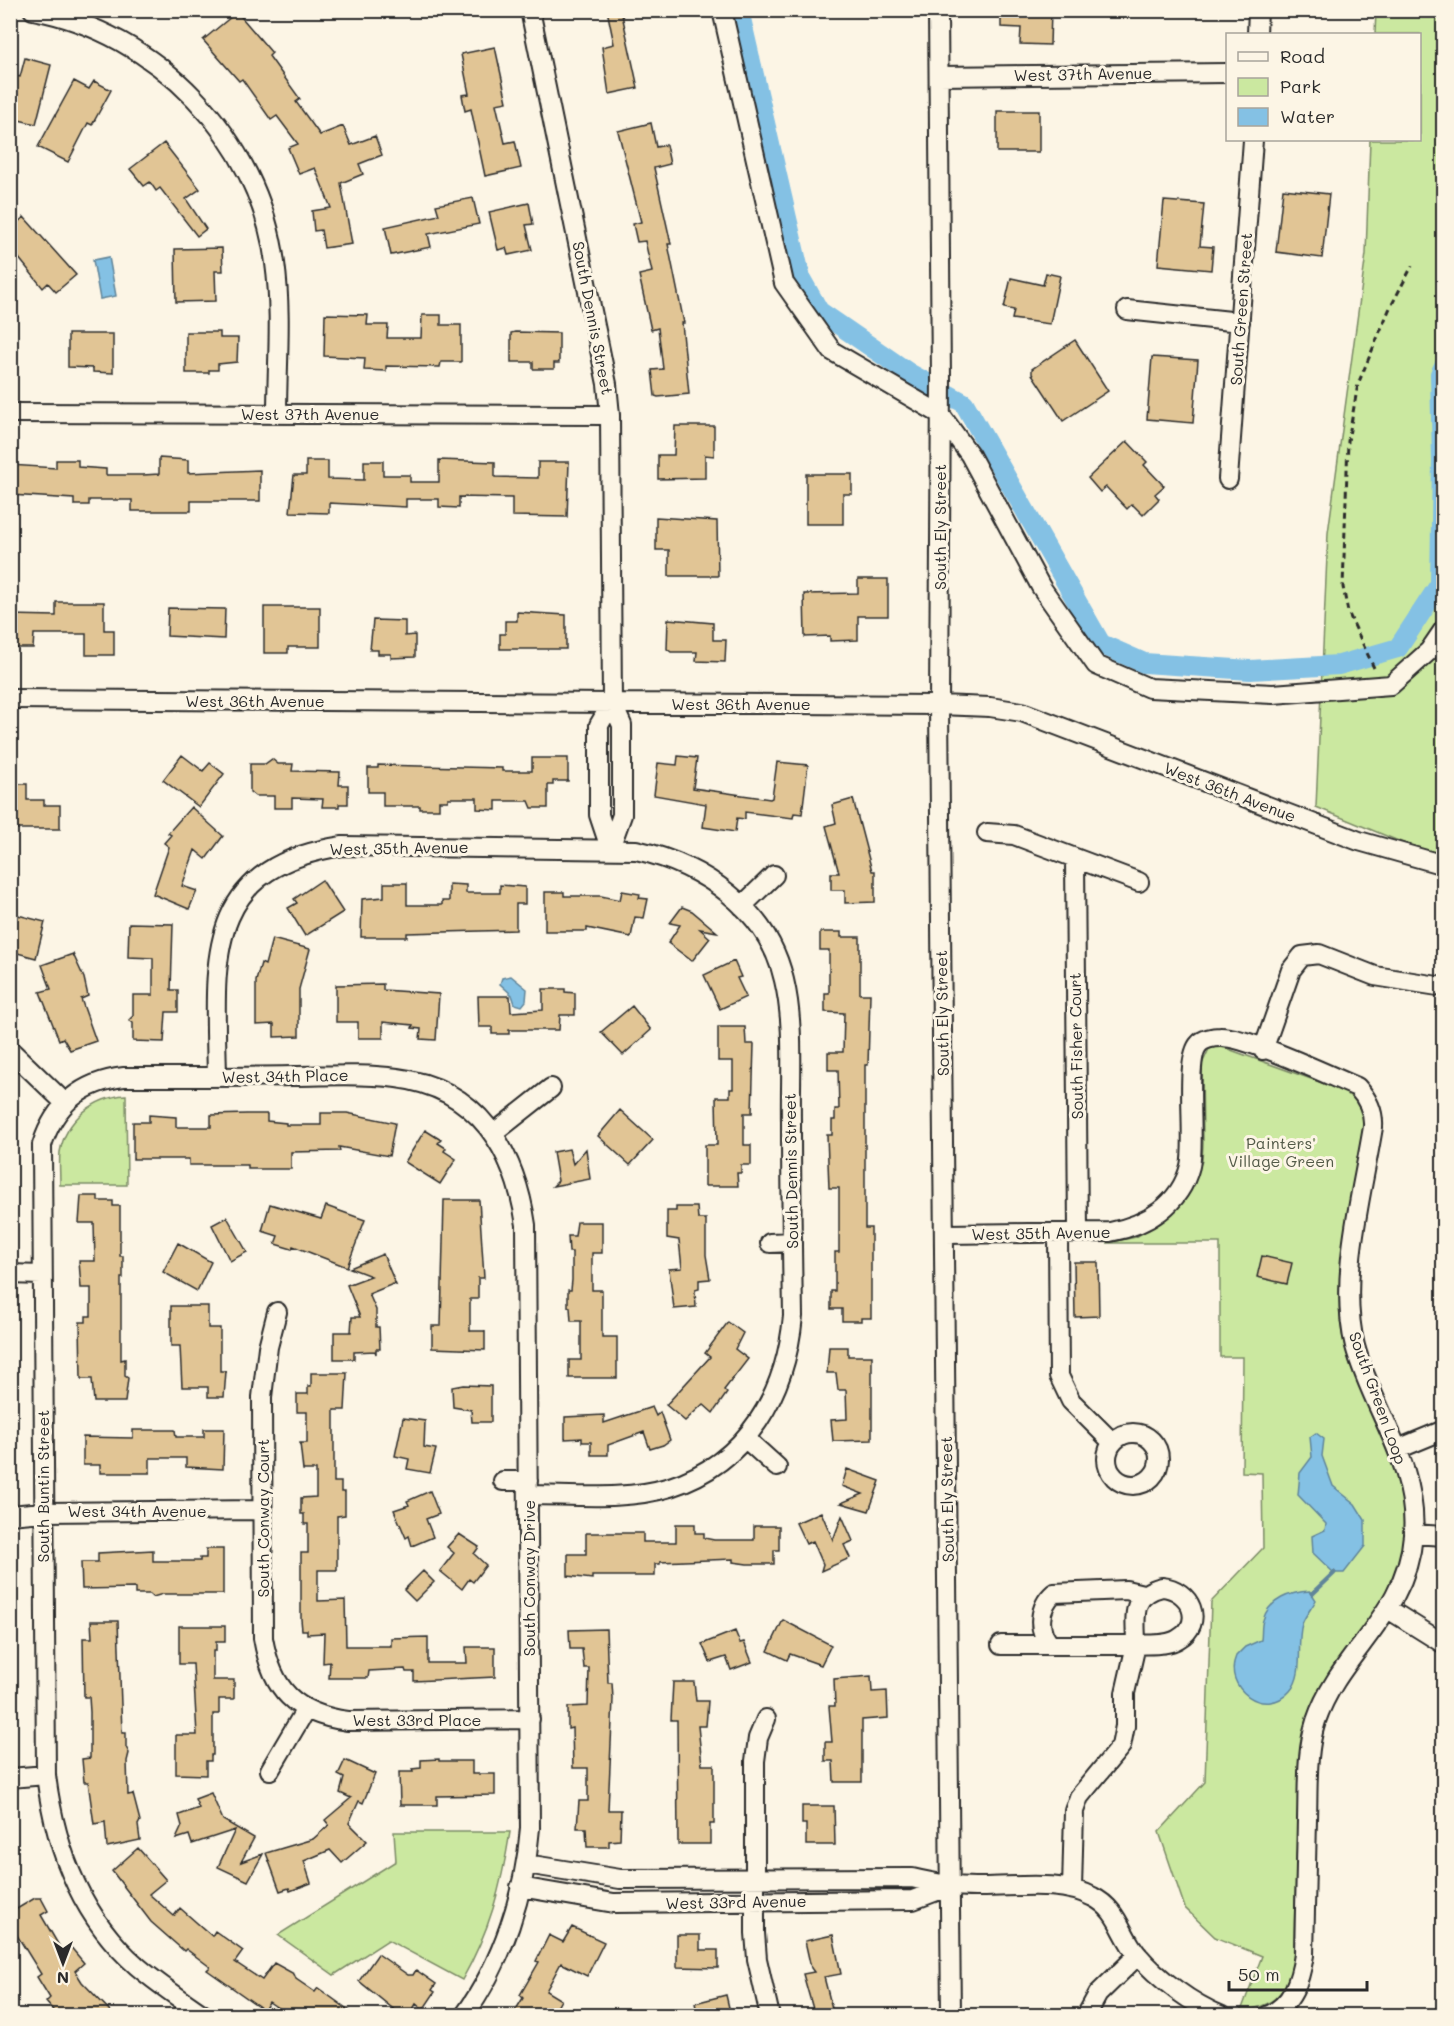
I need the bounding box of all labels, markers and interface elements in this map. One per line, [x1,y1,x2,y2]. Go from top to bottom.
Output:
legend [1226,33,1421,141]
text: Road [1280,44,1325,68]
street label: West 37th Avenue [1013,62,1153,85]
text: Park [1280,74,1321,98]
text: Water [1280,104,1335,128]
street label: South Green Street [1225,232,1256,386]
street label: South Dennis Street [568,239,619,396]
street label: West 37th Avenue [241,403,379,424]
street label: South Ely Street [929,464,950,590]
street label: West 36th Avenue [185,690,325,711]
street label: West 36th Avenue [671,693,811,714]
street label: West 36th Avenue [1161,757,1299,826]
street label: West 35th Avenue [329,836,469,859]
street label: South Ely Street [930,950,953,1076]
street label: South Fisher Court [1064,972,1087,1120]
street label: West 34th Place [221,1064,349,1087]
street label: South Dennis Street [779,1093,802,1249]
park label: Painters' Village Green [1228,1132,1334,1171]
street label: West 35th Avenue [971,1221,1111,1244]
street label: South Green Loop [1345,1329,1412,1467]
street label: South Buntin Street [32,1410,53,1562]
street label: South Ely Street [935,1436,958,1562]
street label: South Conway Court [252,1439,273,1597]
street label: West 34th Avenue [67,1500,207,1521]
street label: South Conway Drive [518,1500,539,1656]
street label: West 33rd Place [352,1709,482,1730]
street label: West 33rd Avenue [665,1890,807,1913]
north arrow [33,1933,93,1993]
scale bar [1229,1954,1367,1992]
text: 50 m [1238,1962,1280,1986]
text: N [57,1968,69,1989]

